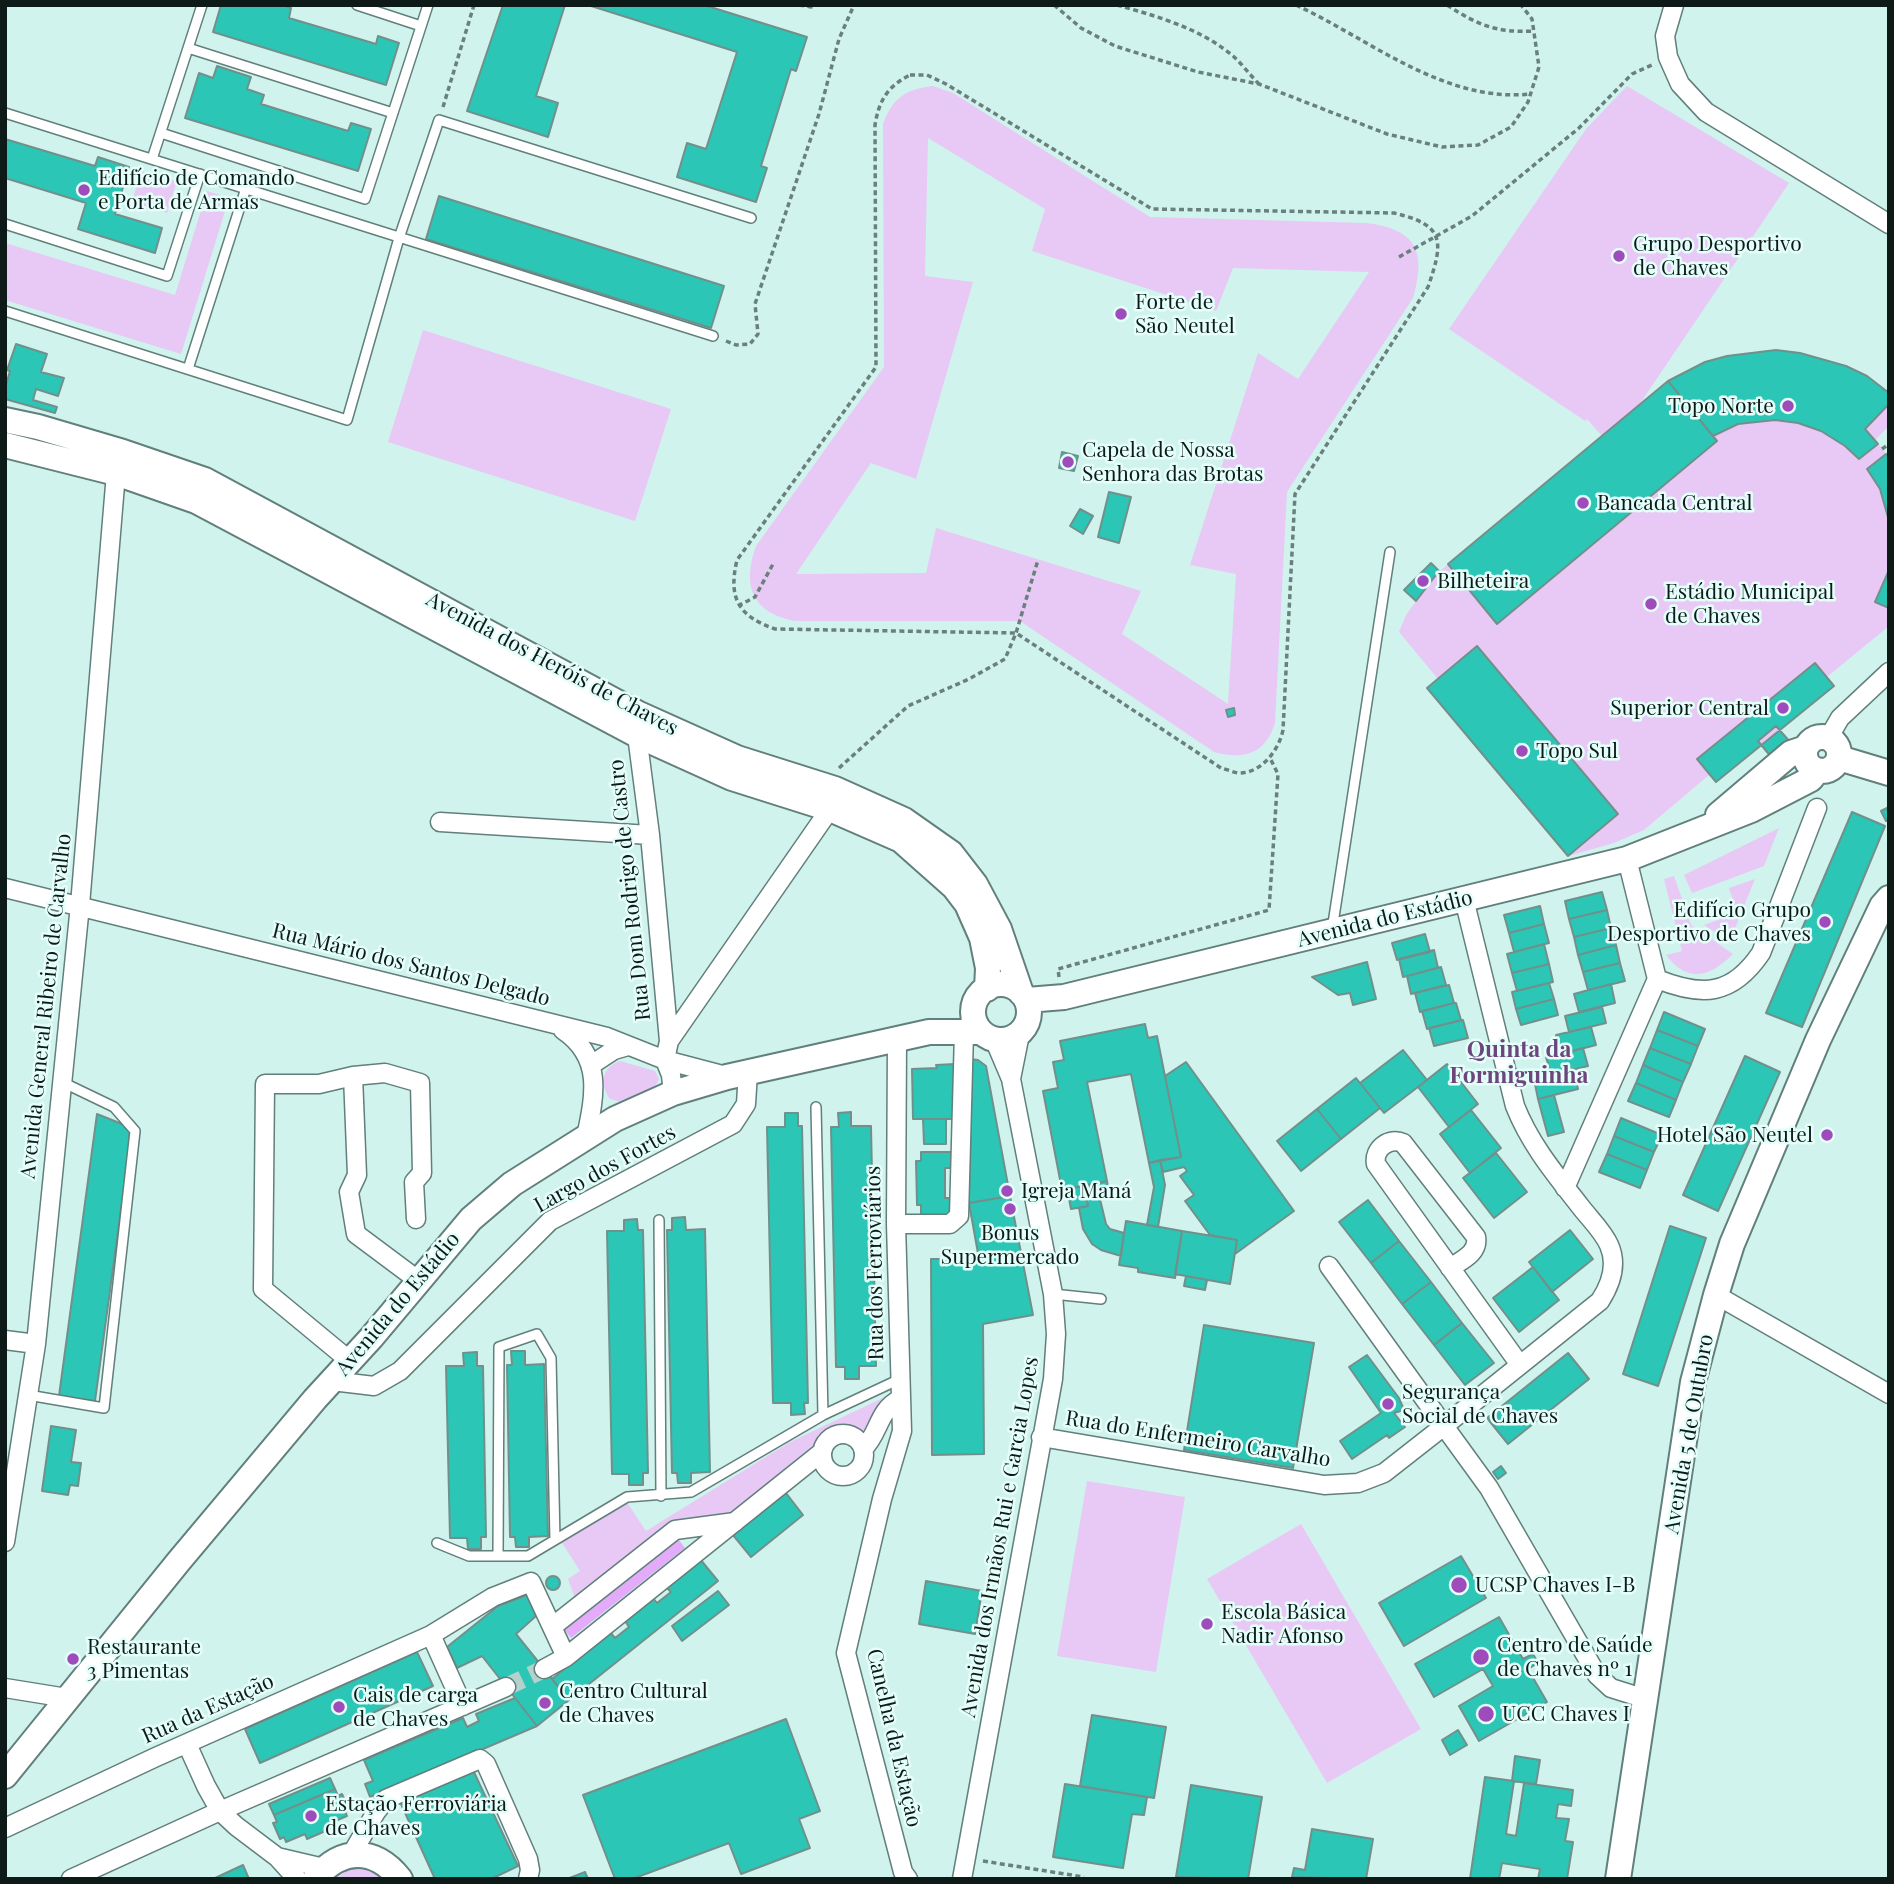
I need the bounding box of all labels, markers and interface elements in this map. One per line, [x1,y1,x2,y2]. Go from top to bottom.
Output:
place label: Edifício de Comando e Porta de Armas [98,165,295,215]
marker: Edifício de Comando e Porta de Armas [76,182,92,198]
place label: Grupo Desportivo de Chaves [1633,231,1802,281]
marker: Grupo Desportivo de Chaves [1611,248,1627,264]
place label: Forte de São Neutel [1135,289,1235,339]
marker: Forte de São Neutel [1113,306,1129,322]
place label: Topo Norte [1668,393,1774,419]
marker: Topo Norte [1780,398,1796,414]
place label: Capela de Nossa Senhora das Brotas [1082,437,1263,487]
marker: Capela de Nossa Senhora das Brotas [1060,454,1076,470]
place label: Bancada Central [1597,490,1752,516]
marker: Bancada Central [1575,495,1591,511]
place label: Bilheteira [1437,568,1529,594]
marker: Bilheteira [1415,573,1431,589]
place label: Estádio Municipal de Chaves [1665,579,1834,629]
street label: Avenida dos Heróis de Chaves [422,587,682,741]
marker: Estádio Municipal de Chaves [1643,596,1659,612]
place label: Superior Central [1610,695,1769,721]
marker: Superior Central [1775,700,1791,716]
place label: Topo Sul [1536,738,1618,764]
marker: Topo Sul [1514,743,1530,759]
street label: Rua Dom Rodrigo de Castro [604,758,656,1022]
street label: Avenida General Ribeiro de Carvalho [15,832,77,1180]
street label: Avenida do Estádio [1295,885,1475,953]
place label: Edifício Grupo Desportivo de Chaves [1607,897,1811,947]
marker: Edifício Grupo Desportivo de Chaves [1817,914,1833,930]
street label: Rua Mário dos Santos Delgado [269,918,553,1012]
district label: Quinta da Formiguinha [1450,1036,1588,1090]
street label: Largo dos Fortes [530,1120,680,1218]
place label: Hotel São Neutel [1657,1122,1813,1148]
marker: Hotel São Neutel [1819,1127,1835,1143]
street label: Rua dos Ferroviários [861,1165,889,1361]
place label: Igreja Maná [1021,1178,1132,1204]
marker: Igreja Maná [999,1183,1015,1199]
marker: Bonus Supermercado [1002,1201,1018,1217]
place label: Bonus Supermercado [941,1220,1079,1270]
street label: Avenida do Estádio [331,1227,465,1381]
street label: Avenida 5 de Outubro [1659,1332,1719,1536]
street label: Avenida dos Irmãos Rui e Garcia Lopes [956,1355,1044,1719]
place label: Segurança Social de Chaves [1402,1379,1558,1429]
marker: Segurança Social de Chaves [1380,1396,1396,1412]
street label: Rua do Enfermeiro Carvalho [1064,1406,1332,1472]
place label: UCSP Chaves I-B [1475,1572,1635,1598]
marker: UCSP Chaves I-B [1449,1575,1469,1595]
place label: Escola Básica Nadir Afonso [1221,1599,1346,1649]
marker: Escola Básica Nadir Afonso [1199,1616,1215,1632]
place label: Centro de Saúde de Chaves nº 1 [1497,1632,1653,1682]
place label: Restaurante 3 Pimentas [87,1634,201,1684]
street label: Canelha da Estação [861,1646,927,1830]
marker: Centro de Saúde de Chaves nº 1 [1471,1647,1491,1667]
marker: Restaurante 3 Pimentas [65,1651,81,1667]
street label: Rua da Estação [138,1669,278,1749]
place label: Centro Cultural de Chaves [559,1678,708,1728]
place label: Cais de carga de Chaves [353,1682,478,1732]
marker: Centro Cultural de Chaves [537,1695,553,1711]
marker: Cais de carga de Chaves [331,1699,347,1715]
place label: UCC Chaves I [1502,1701,1630,1727]
marker: UCC Chaves I [1476,1704,1496,1724]
place label: Estação Ferroviária de Chaves [325,1791,507,1841]
marker: Estação Ferroviária de Chaves [303,1808,319,1824]

